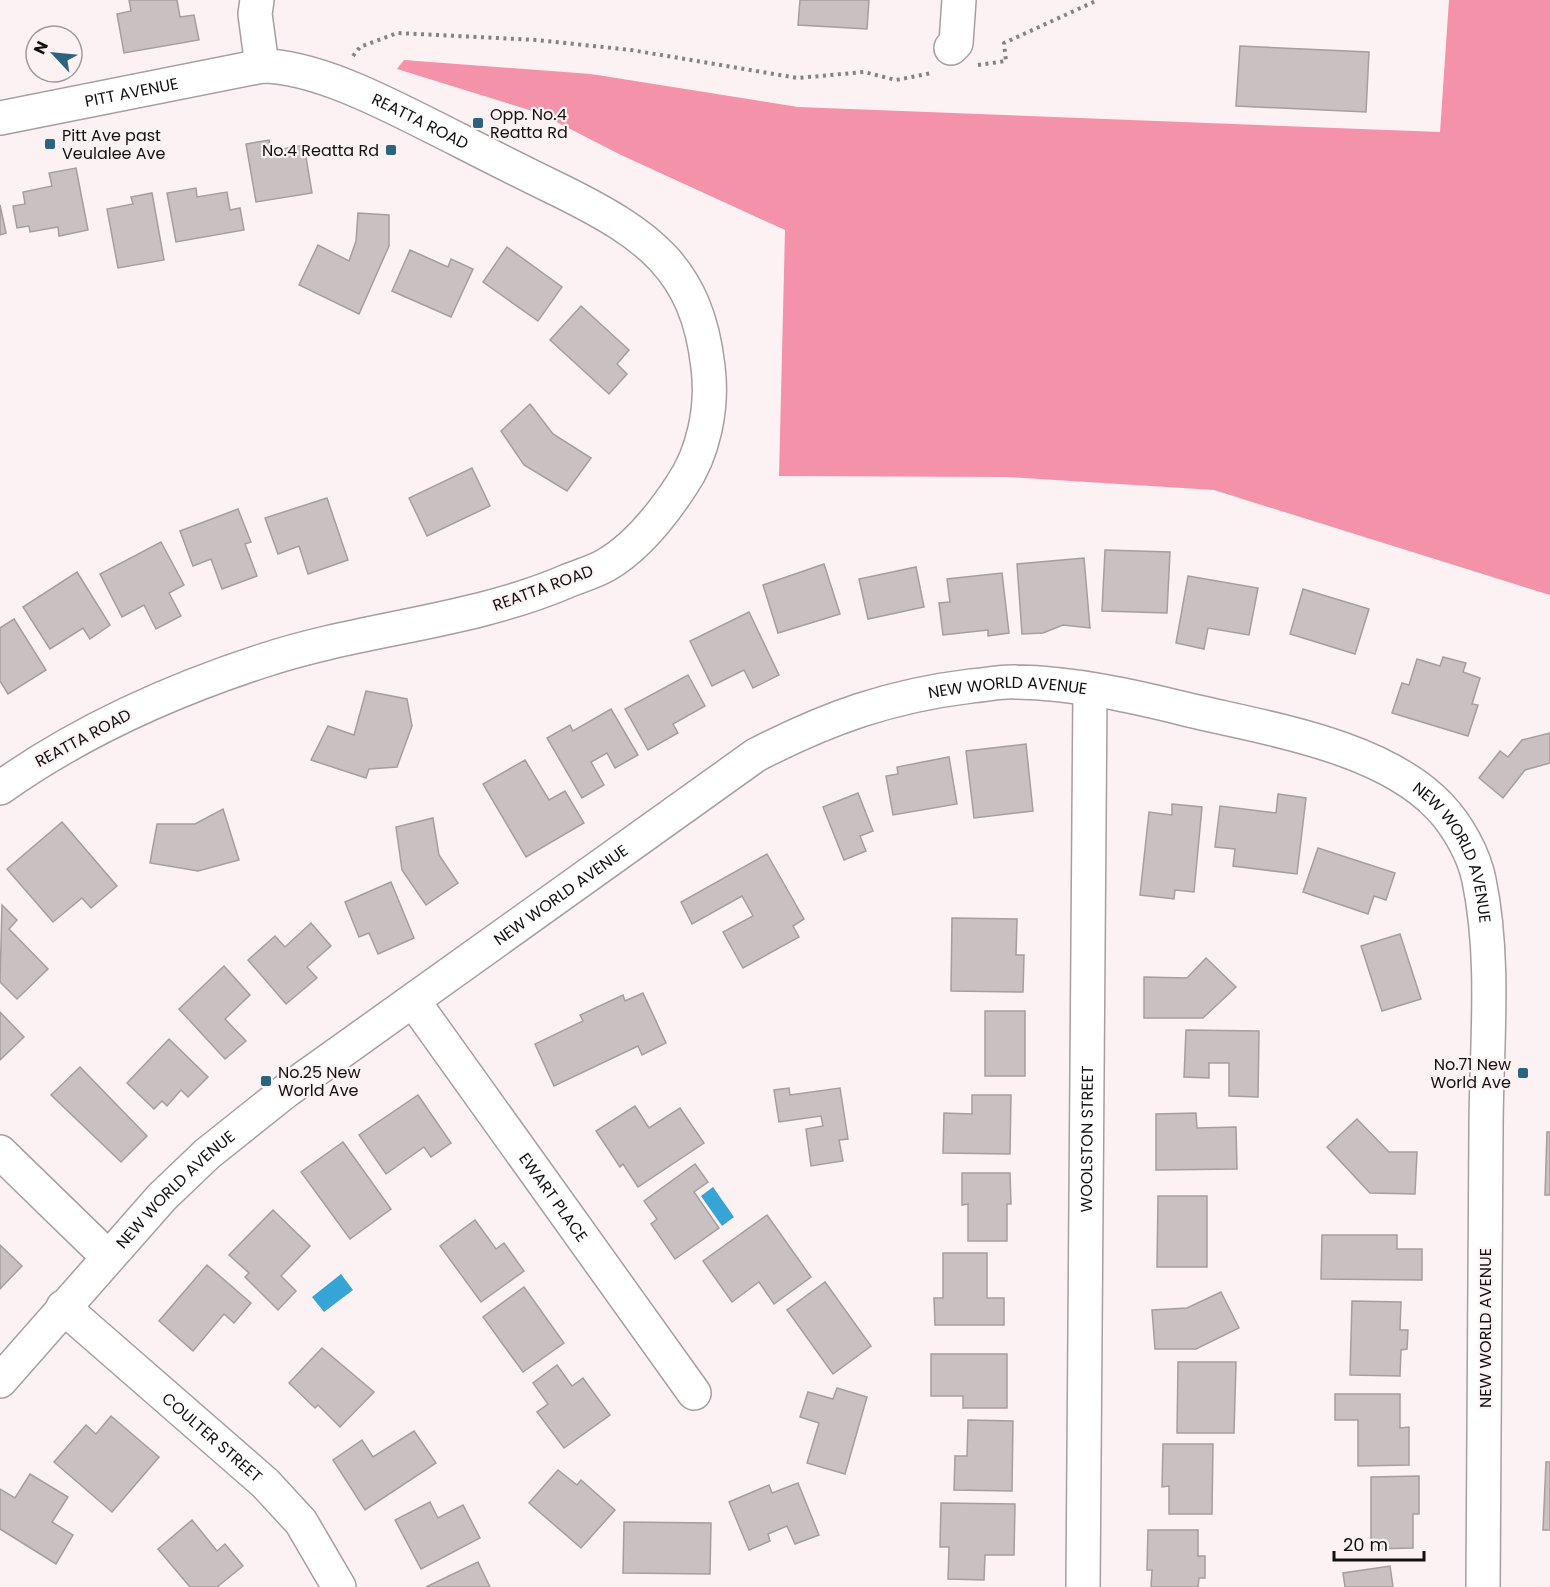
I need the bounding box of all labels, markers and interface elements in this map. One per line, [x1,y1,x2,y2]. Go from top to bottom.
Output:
north arrow [24,24,84,84]
text: N [28,37,54,58]
street label: PITT AVENUE [83,71,180,112]
street label: REATTA ROAD [368,87,473,155]
place label: Opp. No.4 Reatta Rd [490,103,568,144]
marker: Opp. No.4 Reatta Rd [471,116,485,130]
place label: Pitt Ave past Veulalee Ave [62,124,166,165]
marker: Pitt Ave past Veulalee Ave [43,137,57,151]
place label: No.4 Reatta Rd [262,139,379,162]
marker: No.4 Reatta Rd [384,143,398,157]
street label: REATTA ROAD [489,559,597,617]
street label: NEW WORLD AVENUE [926,670,1089,704]
street label: REATTA ROAD [31,703,135,773]
street label: NEW WORLD AVENUE [1408,776,1497,924]
street label: NEW WORLD AVENUE [489,839,632,951]
place label: No.71 New World Ave [1430,1053,1511,1094]
place label: No.25 New World Ave [278,1061,361,1102]
street label: WOOLSTON STREET [1074,1065,1099,1212]
marker: No.71 New World Ave [1516,1066,1530,1080]
marker: No.25 New World Ave [259,1074,273,1088]
street label: NEW WORLD AVENUE [110,1125,240,1253]
street label: EWART PLACE [514,1148,594,1246]
street label: NEW WORLD AVENUE [1474,1248,1497,1408]
street label: COULTER STREET [157,1387,268,1488]
scale bar [1334,1524,1424,1562]
text: 20 m [1343,1532,1388,1557]

